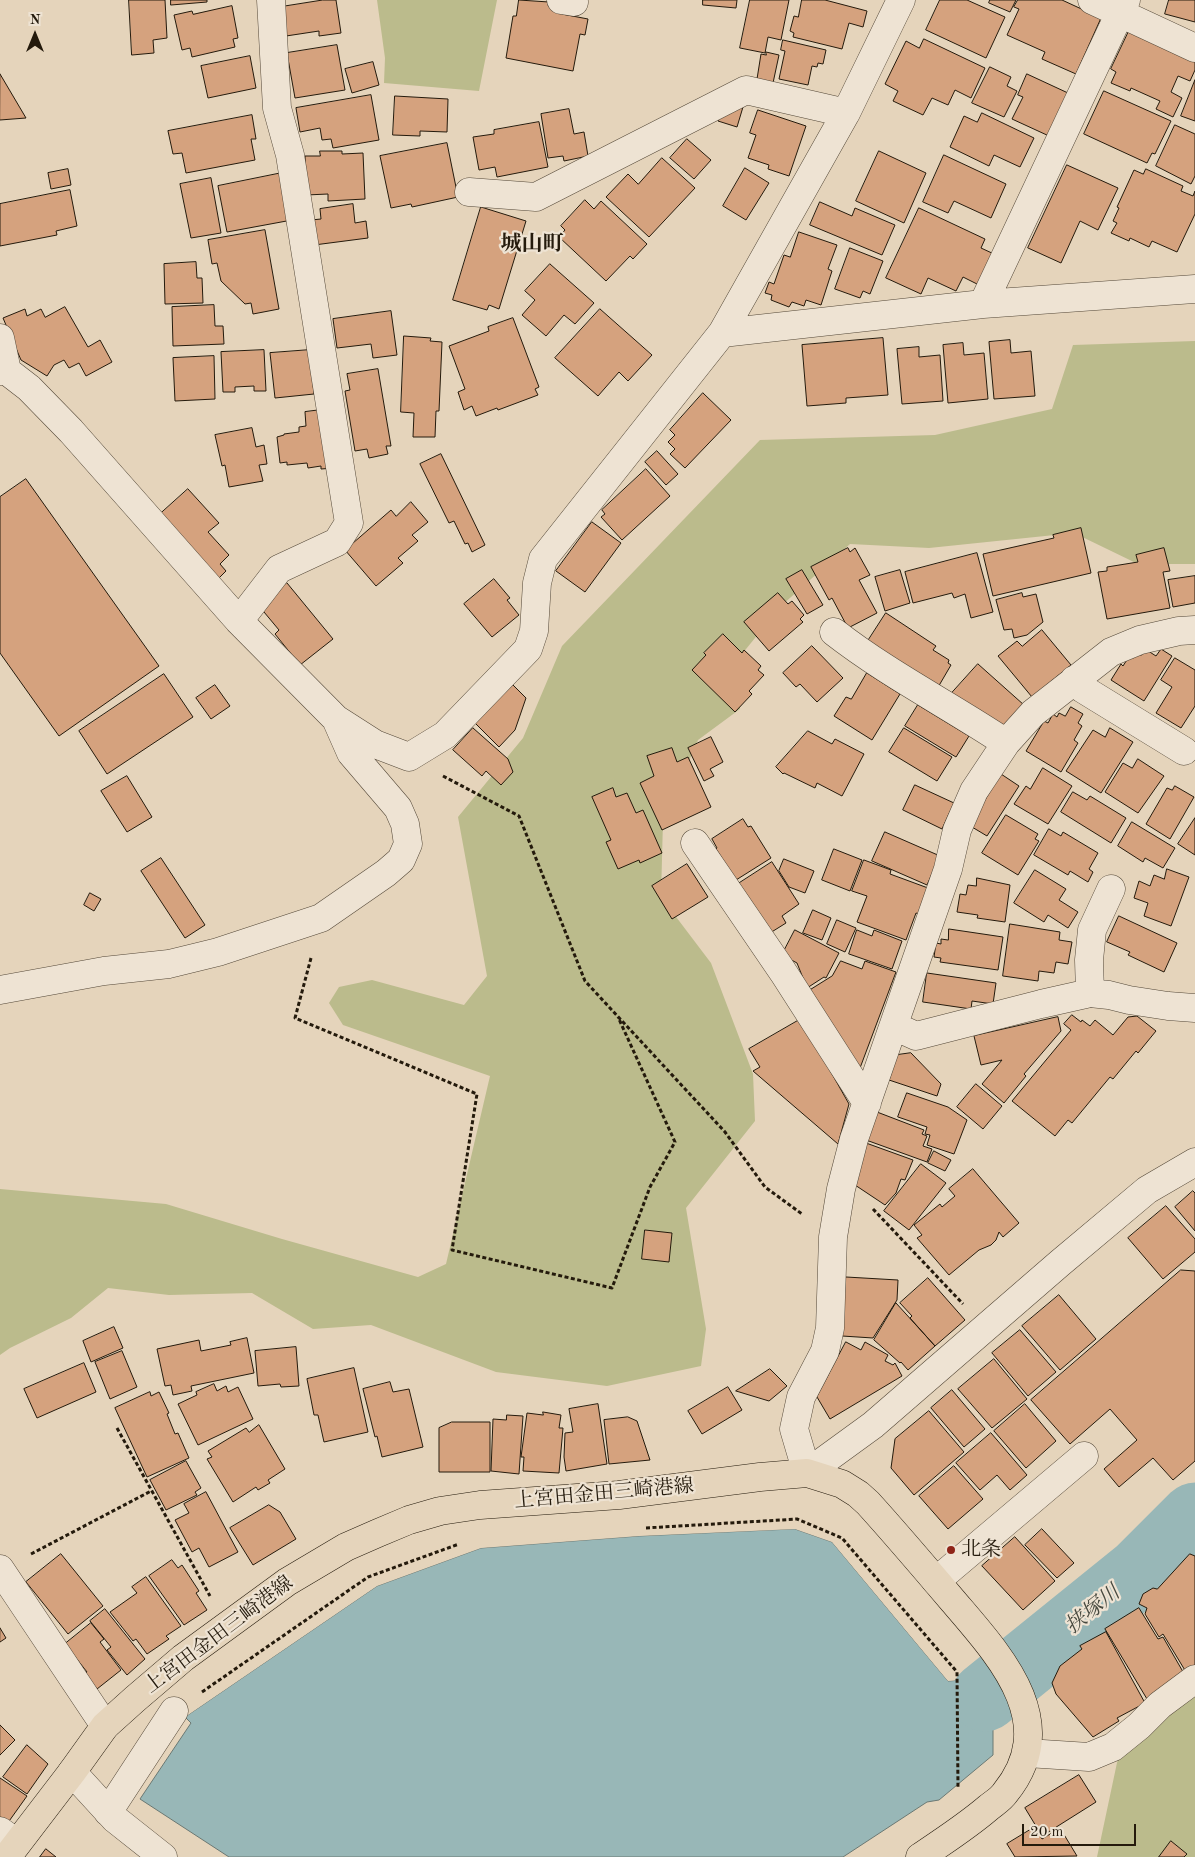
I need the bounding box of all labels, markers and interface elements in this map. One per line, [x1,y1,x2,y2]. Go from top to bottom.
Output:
north arrow [10,10,60,60]
text: N [30,13,40,27]
district label: 城山町 [501,231,563,257]
street label: 上宮田金田三崎港線 [513,1474,695,1514]
place label: 北条 [961,1538,1001,1562]
marker: 北条 [945,1544,957,1556]
street label: 上宮田金田三崎港線 [140,1571,298,1699]
water label: 挟塚川 [1061,1580,1125,1640]
scale bar [1025,1814,1139,1846]
text: 20 m [1030,1825,1064,1840]

